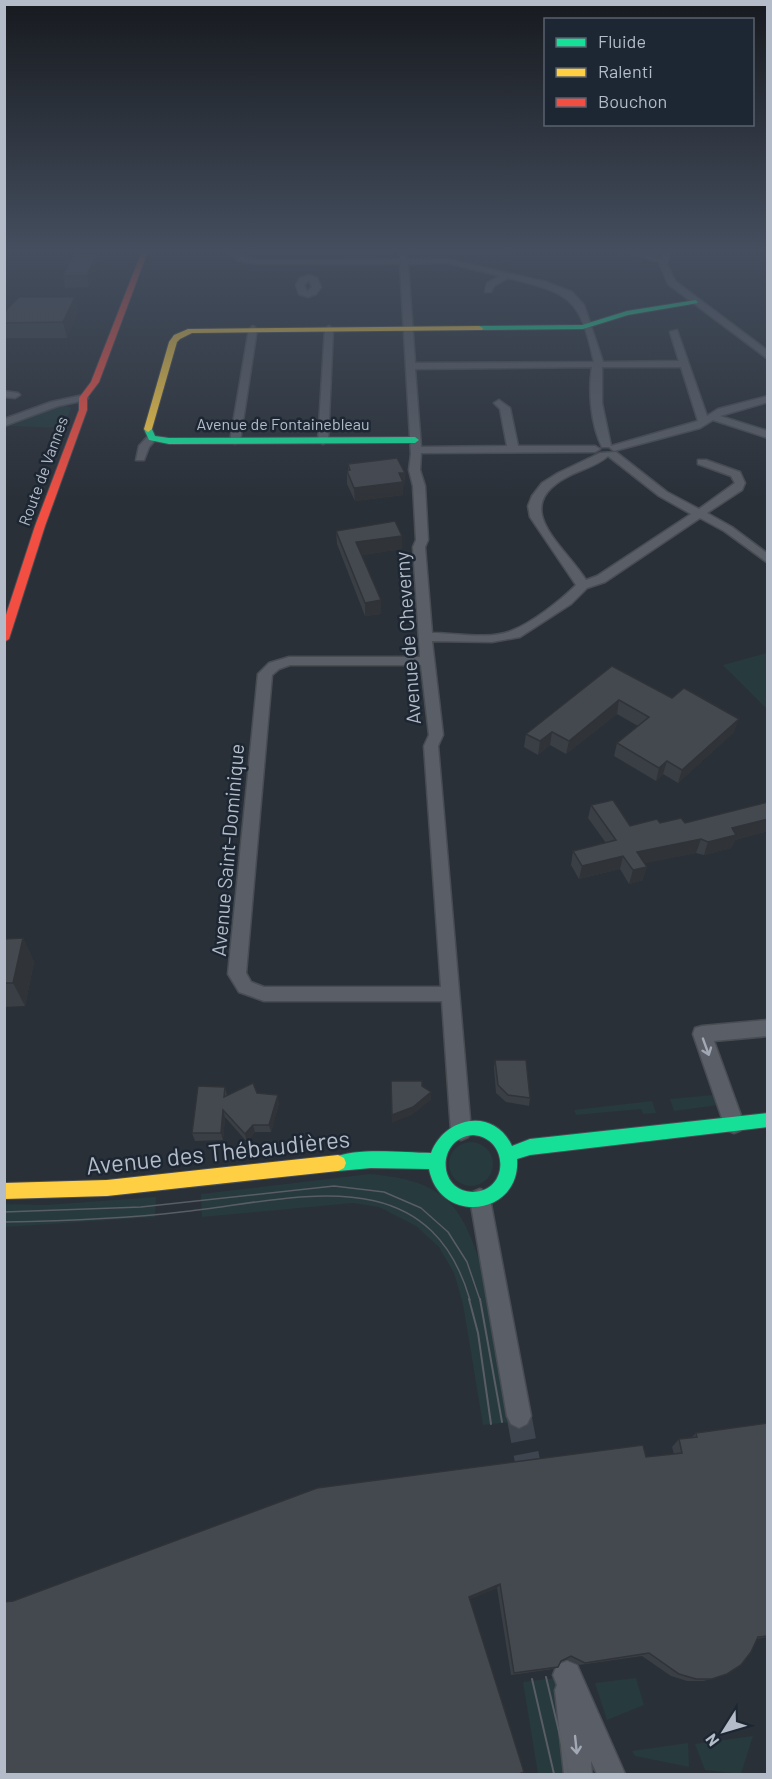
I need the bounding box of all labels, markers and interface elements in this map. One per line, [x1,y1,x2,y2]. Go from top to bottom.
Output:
legend [544,18,754,126]
text: Fluide [598,30,646,52]
text: Ralenti [598,60,653,82]
text: Bouchon [598,90,667,112]
street label: Route de Vannes [14,414,71,528]
street label: Avenue de Fontainebleau [196,414,370,433]
street label: Avenue de Cheverny [389,551,425,725]
street label: Avenue Saint-Dominique [206,743,248,957]
one-way arrow [702,1037,713,1056]
street label: Avenue des Thébaudières [84,1123,351,1180]
north arrow [694,1701,754,1761]
text: N [701,1730,722,1750]
one-way arrow [571,1735,582,1755]

